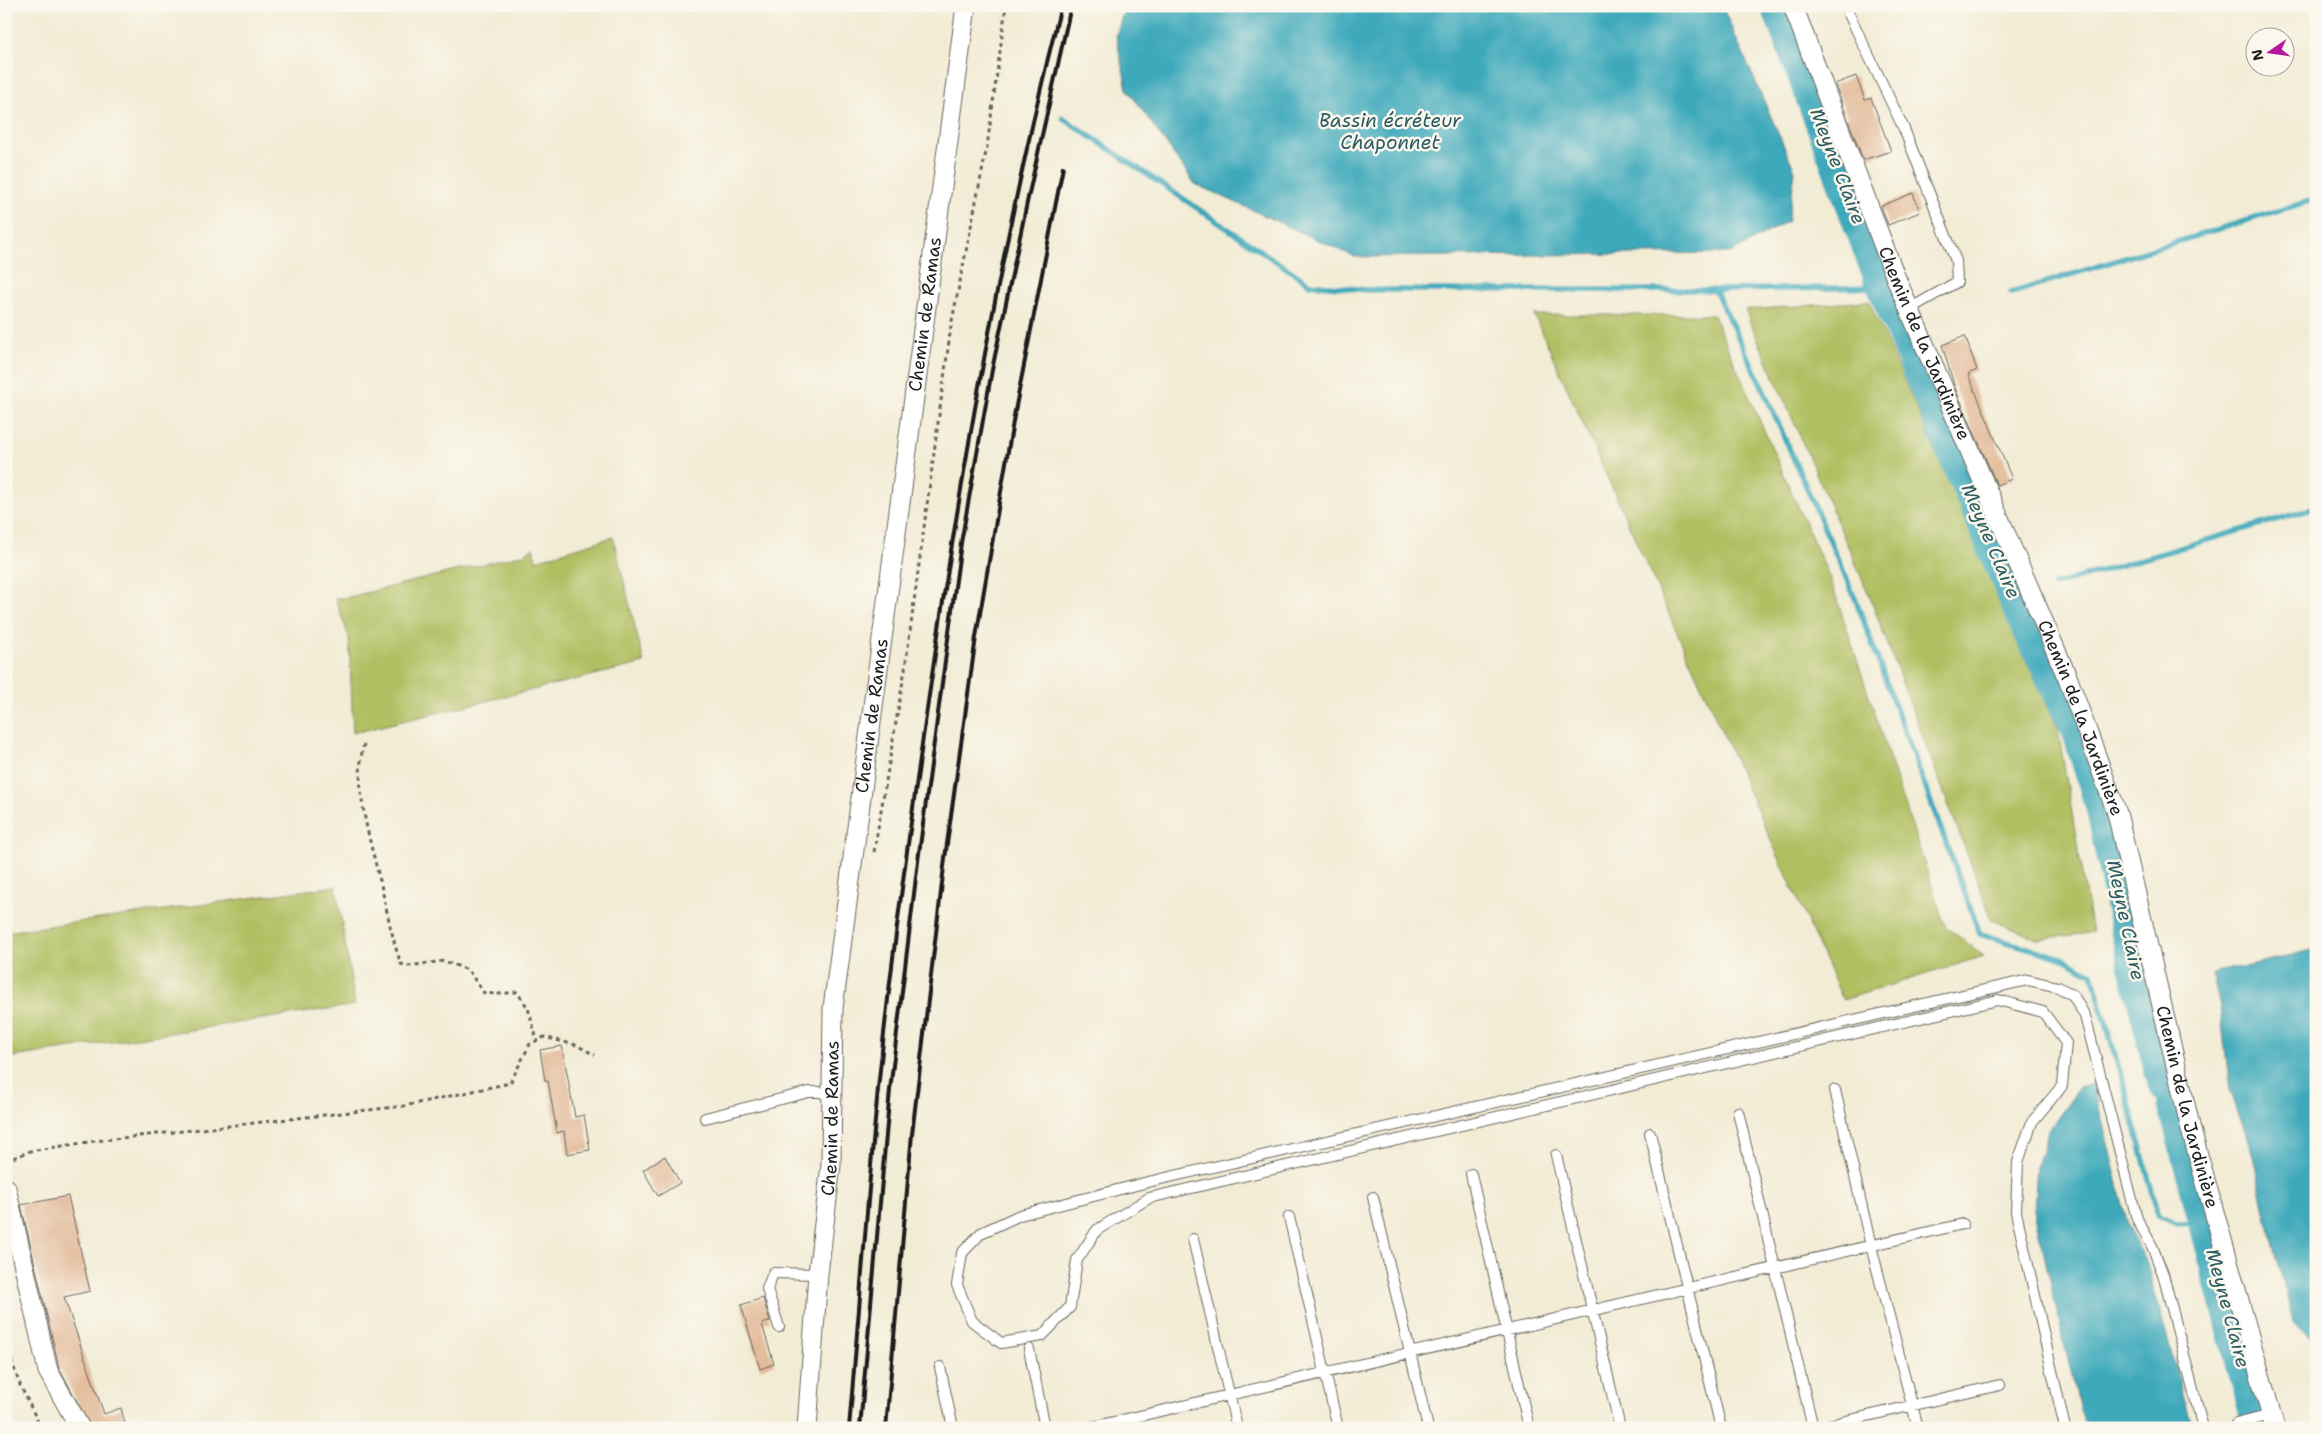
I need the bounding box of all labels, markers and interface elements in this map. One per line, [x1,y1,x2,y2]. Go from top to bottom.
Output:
north arrow [2244,28,2294,78]
text: N [2247,47,2267,62]
water label: Meyne Claire [1804,104,1872,228]
water label: Bassin écréteur Chaponnet [1319,108,1462,155]
street label: Chemin de Ramas [903,236,947,393]
street label: Chemin de la Jardinière [1873,243,1976,444]
water label: Meyne Claire [1956,480,2026,602]
street label: Chemin de la Jardinière [2032,616,2129,819]
street label: Chemin de Ramas [850,637,894,794]
water label: Meyne Claire [2101,858,2151,982]
street label: Chemin de la Jardinière [2150,1003,2224,1211]
street label: Chemin de Ramas [815,1040,845,1197]
water label: Meyne Claire [2200,1246,2256,1370]

